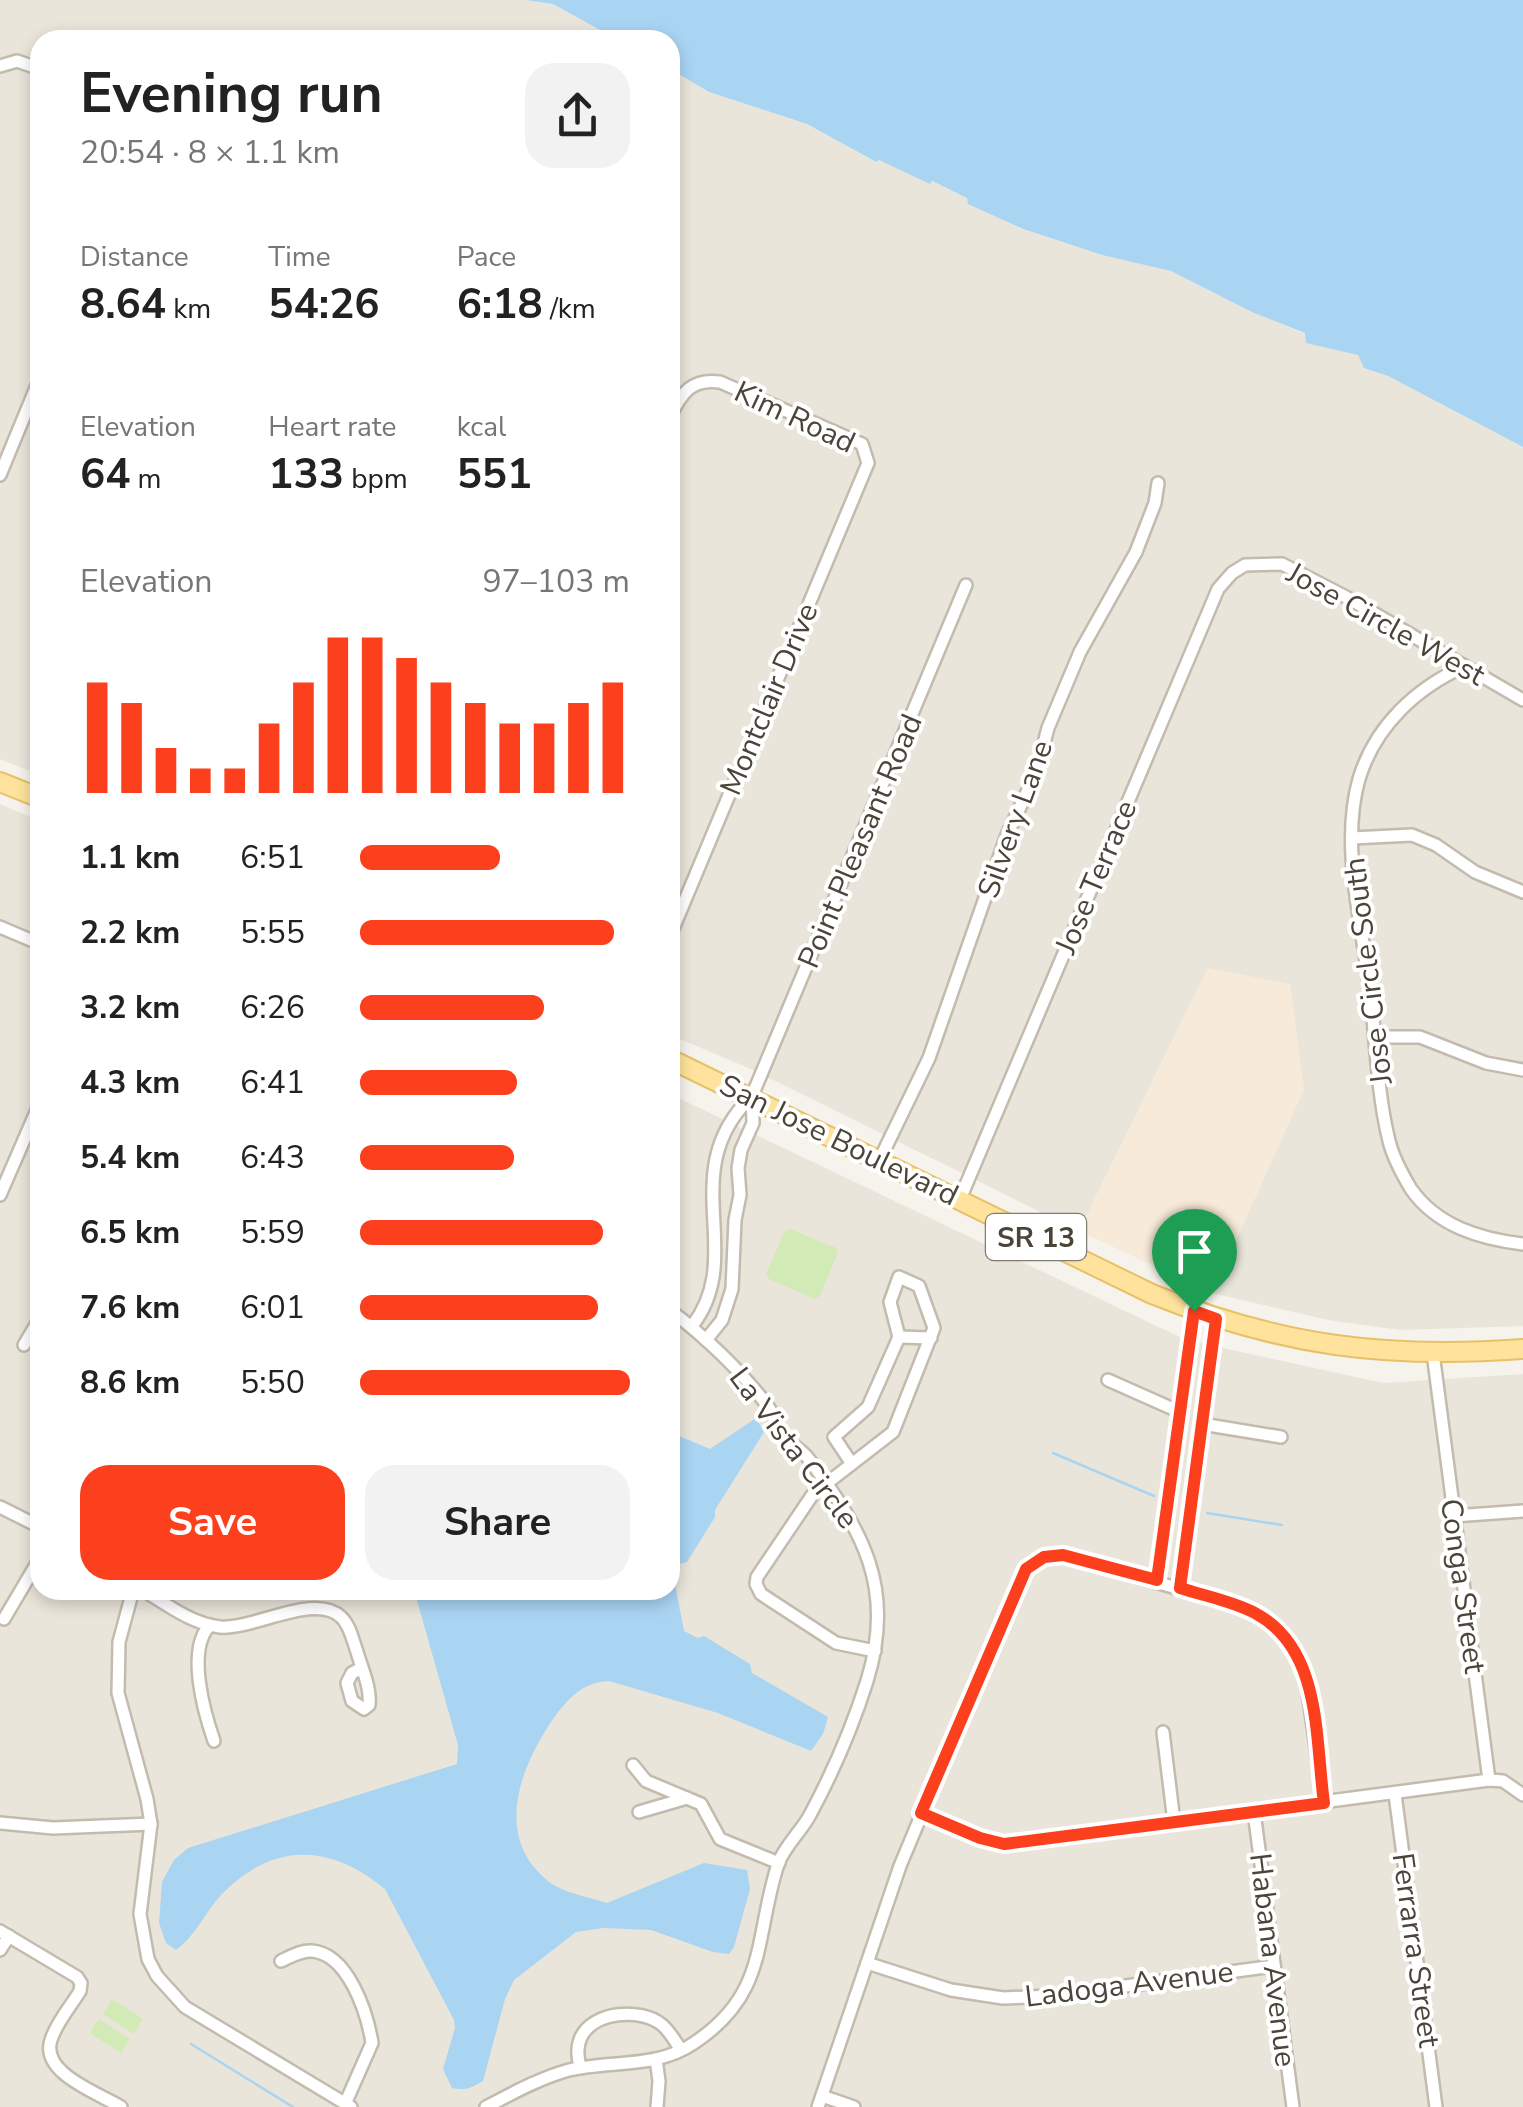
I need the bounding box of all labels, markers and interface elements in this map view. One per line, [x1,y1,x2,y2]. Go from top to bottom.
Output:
text: Evening run [80,56,383,131]
button: share [525,63,630,168]
text: 20:54 · 8 × 1.1 km [80,131,340,174]
text: Distance [80,238,189,276]
text: Time [268,238,331,276]
text: Pace [457,238,516,276]
text: 8.64 [80,276,166,333]
text: 54:26 [268,276,380,333]
text: 6:18 [457,276,543,333]
text: km [166,290,211,328]
text: /km [543,290,596,328]
street label: Kim Road [728,372,862,463]
text: Elevation [80,408,196,446]
text: Heart rate [268,408,396,446]
text: kcal [457,408,506,446]
text: 64 [80,446,130,503]
text: 133 [268,446,344,503]
text: 551 [457,446,532,503]
text: m [130,460,162,498]
text: bpm [344,460,408,498]
street label: Jose Circle West [1279,553,1493,696]
text: Elevation [80,560,213,603]
text: 97–103 m [482,560,630,603]
street label: Montclair Drive [711,597,828,802]
street label: Point Pleasant Road [788,708,933,974]
street label: Silvery Lane [968,735,1063,904]
street label: Jose Terrace [1045,794,1147,961]
text: 1.1 km [80,836,180,879]
text: 6:51 [240,836,305,879]
street label: Jose Circle South [1334,855,1403,1088]
text: 2.2 km [80,911,180,954]
text: 5:55 [240,911,305,954]
text: 3.2 km [80,986,180,1029]
text: 6:26 [240,986,305,1029]
text: 4.3 km [80,1061,180,1104]
text: 6:41 [240,1061,305,1104]
street label: San Jose Boulevard [713,1065,965,1216]
text: 5.4 km [80,1136,180,1179]
text: 6:43 [240,1136,305,1179]
pin [1152,1209,1237,1312]
text: 6.5 km [80,1211,180,1254]
text: 5:59 [240,1211,305,1254]
road number: SR 13 [986,1214,1086,1260]
icon: arrive [1167,1224,1222,1279]
text: 7.6 km [80,1286,180,1329]
text: 6:01 [240,1286,305,1329]
street label: La Vista Circle [719,1359,868,1537]
text: 8.6 km [80,1361,180,1404]
text: 5:50 [240,1361,305,1404]
button: Save [80,1465,345,1580]
button: Share [365,1465,630,1580]
street label: Conga Street [1430,1496,1495,1677]
street label: Ferrarra Street [1382,1850,1450,2050]
street label: Habana Avenue [1239,1851,1306,2069]
street label: Ladoga Avenue [1023,1951,1236,2018]

